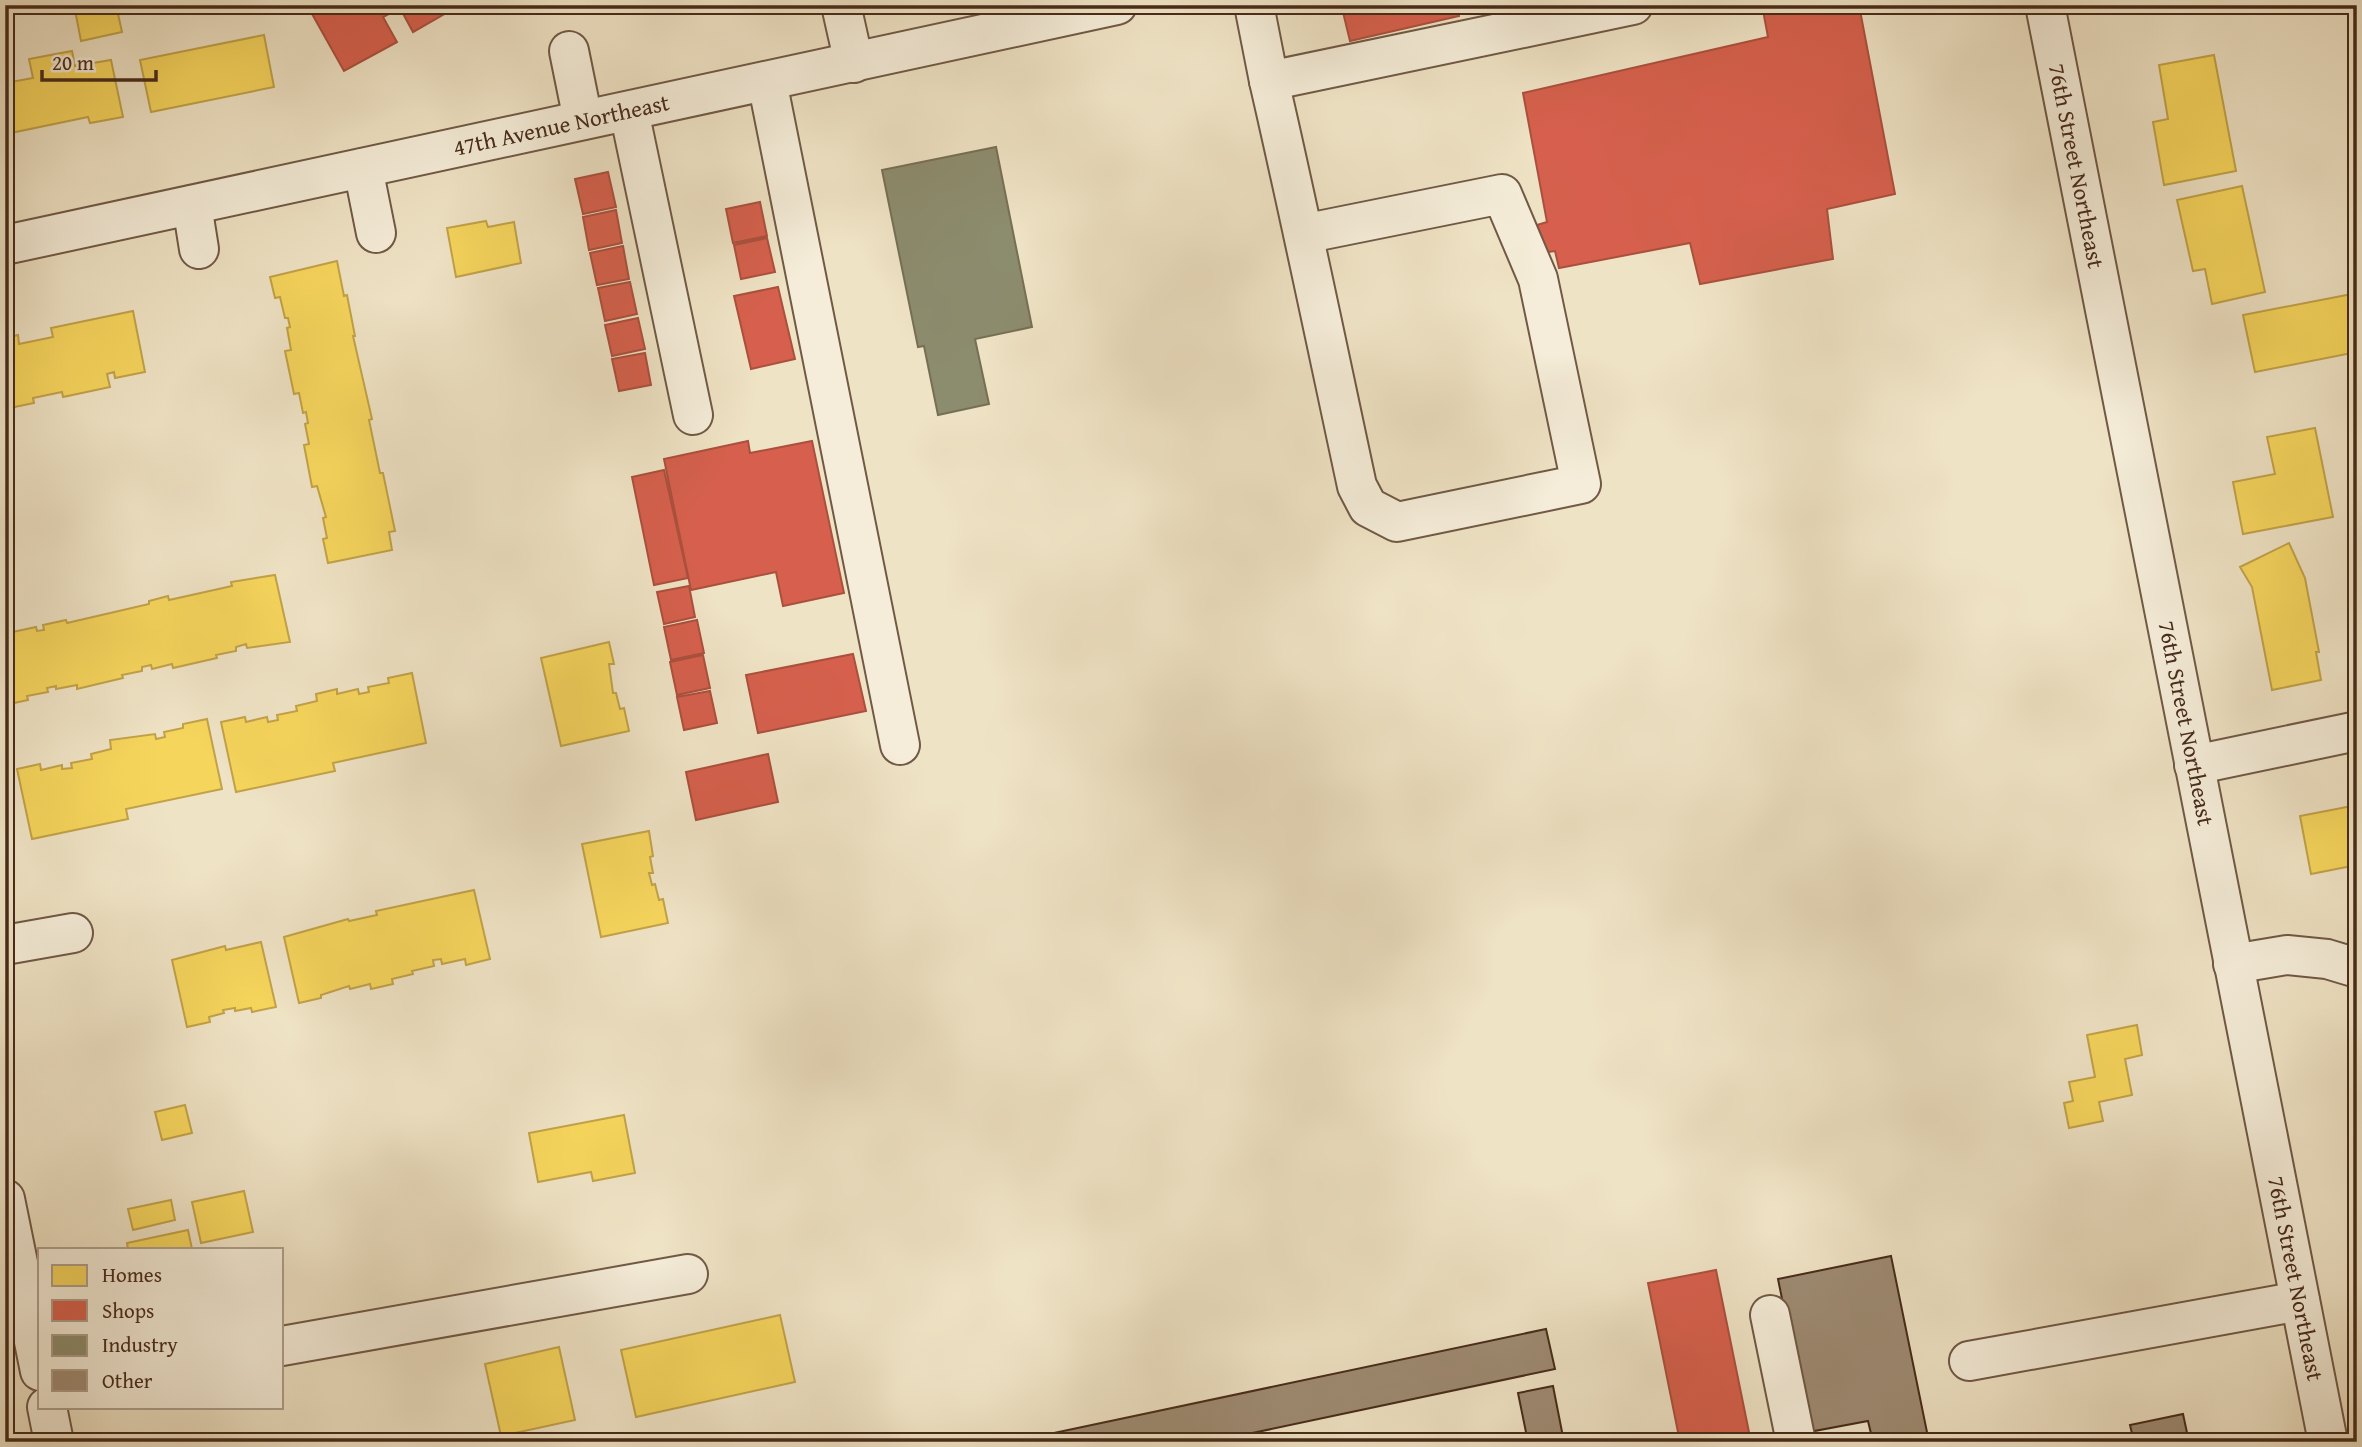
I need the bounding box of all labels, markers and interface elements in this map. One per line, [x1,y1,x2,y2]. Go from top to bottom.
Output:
scale bar [42,38,156,82]
text: 20 m [52,47,94,78]
street label: 76th Street Northeast [2041,61,2113,271]
street label: 47th Avenue Northeast [450,85,672,164]
street label: 76th Street Northeast [2151,618,2223,828]
street label: 76th Street Northeast [2260,1173,2333,1384]
legend [38,1248,284,1408]
text: Homes [102,1259,162,1290]
text: Shops [102,1295,154,1326]
text: Industry [102,1329,178,1360]
text: Other [102,1365,153,1396]

